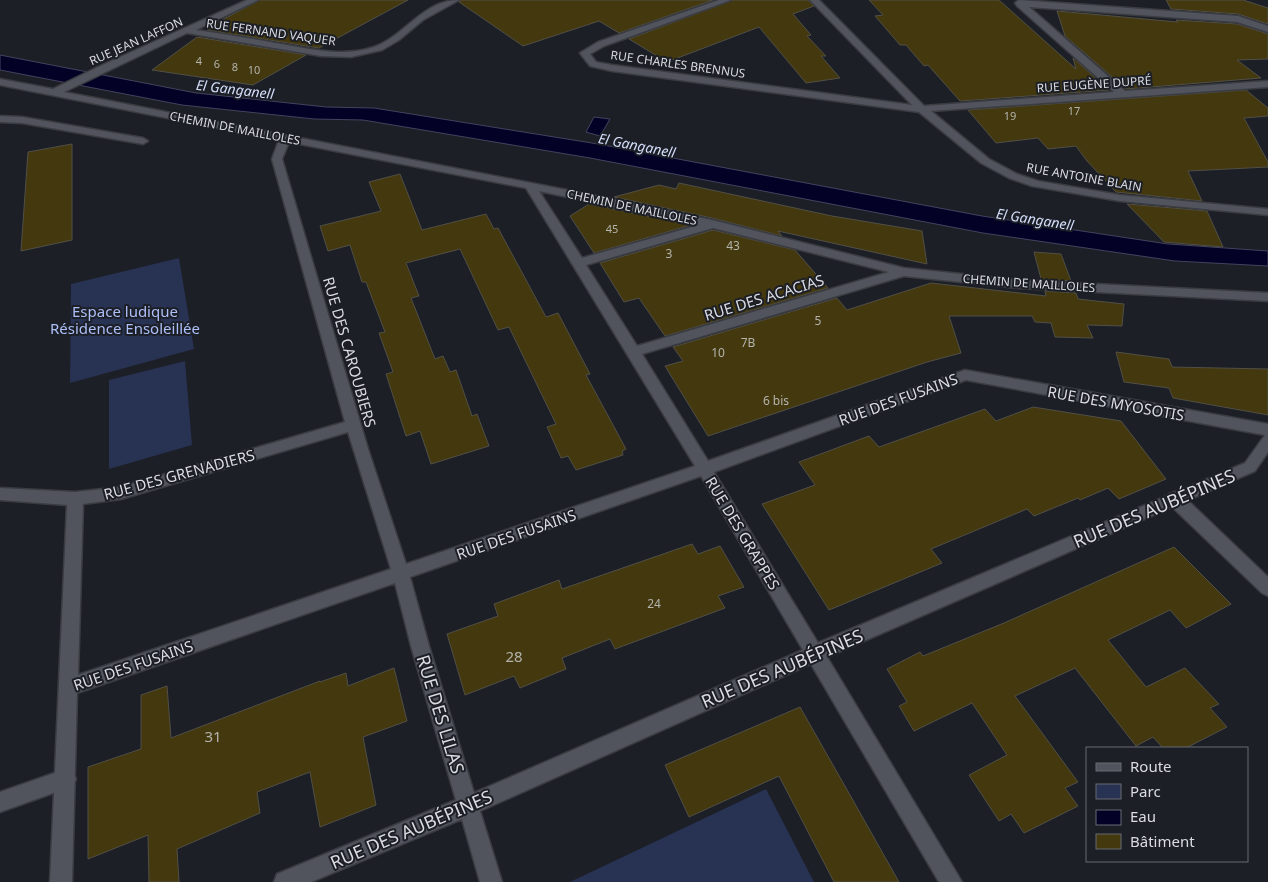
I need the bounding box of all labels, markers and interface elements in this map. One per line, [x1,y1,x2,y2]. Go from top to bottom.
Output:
street label: RUE JEAN LAFFON [87,13,185,69]
street label: RUE FERNAND VAQUER [205,14,337,50]
street label: RUE CHARLES BRENNUS [610,46,747,82]
house number: 4 [196,53,203,68]
house number: 6 [214,56,220,71]
house number: 8 [232,59,238,74]
house number: 10 [248,62,260,77]
street label: RUE EUGÈNE DUPRÉ [1036,72,1152,96]
water label: El Ganganell [195,75,275,103]
house number: 17 [1068,103,1080,118]
street label: CHEMIN DE MAILLOLES [168,107,302,149]
house number: 19 [1004,108,1016,123]
water label: El Ganganell [597,128,678,162]
street label: RUE ANTOINE BLAIN [1025,159,1143,195]
street label: CHEMIN DE MAILLOLES [565,185,699,229]
water label: El Ganganell [995,203,1076,235]
house number: 45 [606,221,618,236]
house number: 43 [726,237,740,254]
house number: 3 [666,245,673,262]
street label: RUE DES ACACIAS [702,269,826,325]
street label: CHEMIN DE MAILLOLES [962,270,1096,296]
street label: RUE DES CAROUBIERS [319,274,381,430]
park label: Espace ludique Résidence Ensoleillée [50,301,200,338]
house number: 5 [815,312,822,329]
house number: 7B [741,334,756,351]
house number: 10 [711,344,725,361]
street label: RUE DES FUSAINS [836,368,960,430]
street label: RUE DES MYOSOTIS [1046,381,1186,425]
house number: 6 bis [763,392,789,409]
street label: RUE DES GRENADIERS [101,444,257,504]
street label: RUE DES AUBÉPINES [1069,463,1239,553]
street label: RUE DES GRAPPES [701,473,785,593]
street label: RUE DES FUSAINS [454,504,578,564]
house number: 24 [647,595,661,612]
street label: RUE DES AUBÉPINES [697,623,867,713]
street label: RUE DES FUSAINS [71,635,195,695]
house number: 28 [505,646,523,666]
street label: RUE DES LILAS [412,652,471,776]
house number: 31 [204,726,222,746]
legend [1086,747,1248,862]
text: Route [1130,756,1172,776]
text: Parc [1130,781,1161,801]
street label: RUE DES AUBÉPINES [326,784,496,874]
text: Eau [1130,806,1156,826]
text: Bâtiment [1130,831,1195,851]

